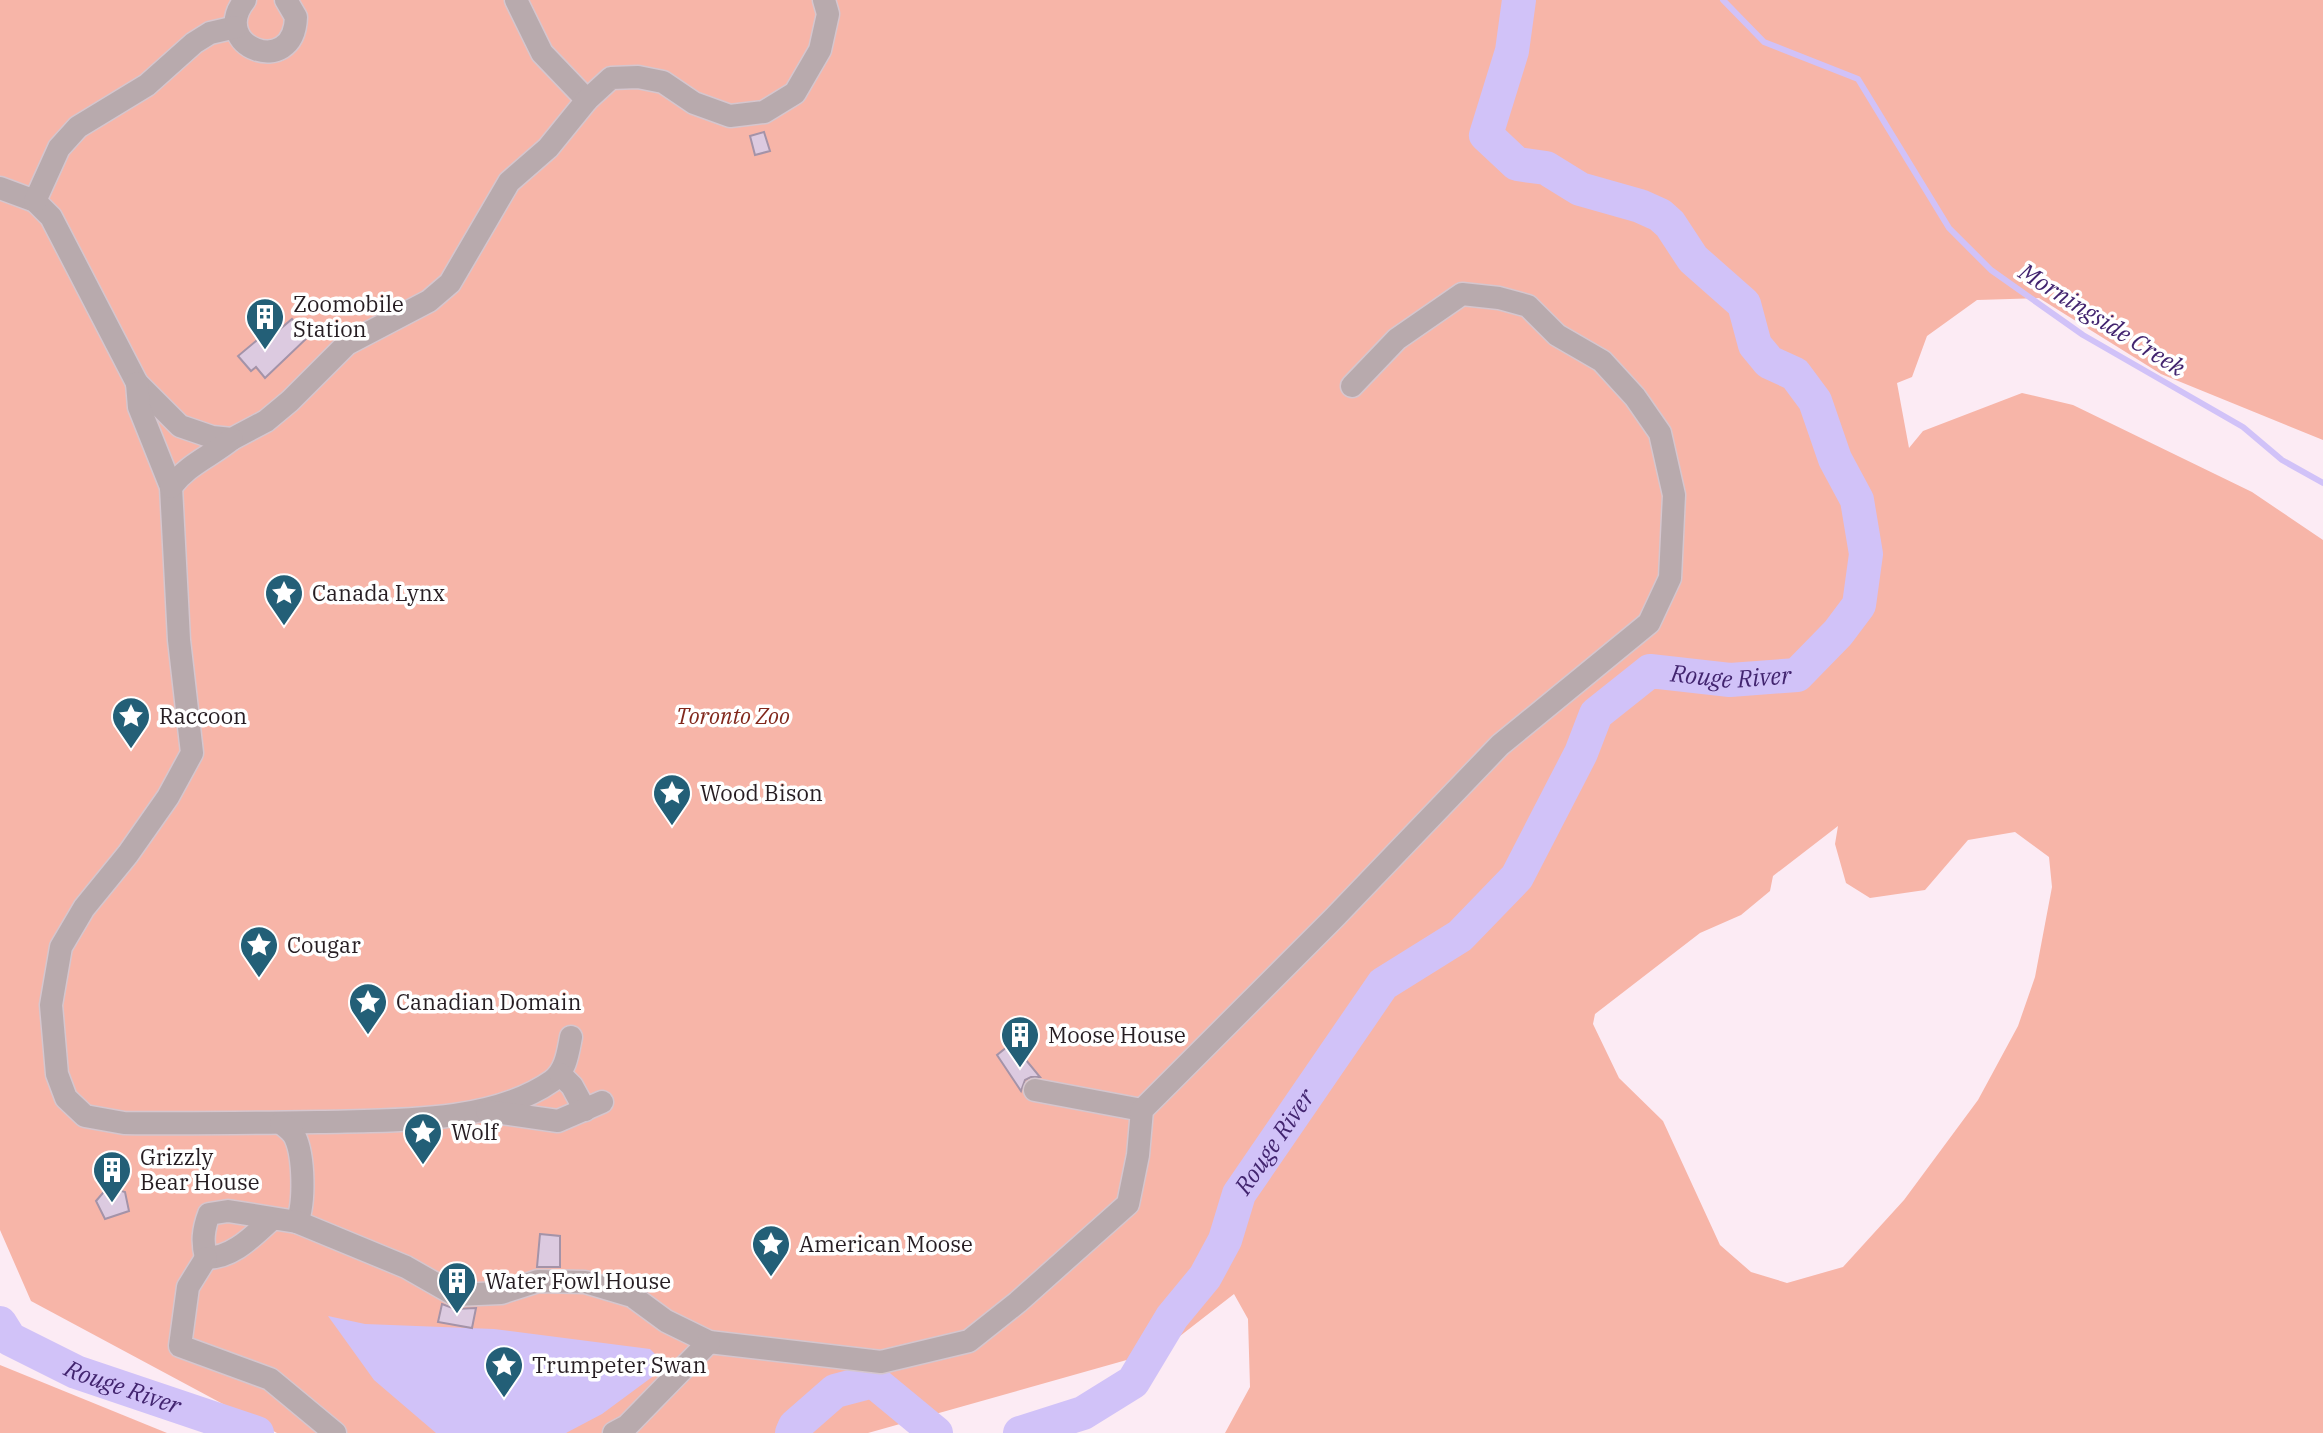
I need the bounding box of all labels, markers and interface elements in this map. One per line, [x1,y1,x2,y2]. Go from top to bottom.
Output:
water label: Morningside Creek [2012,255,2192,383]
place label: Zoomobile Station [293,289,404,343]
building icon: Zoomobile Station [244,296,286,351]
place icon: Canada Lynx [263,572,305,627]
place label: Canada Lynx [312,578,445,607]
water label: Rouge River [1668,656,1794,695]
place icon: Raccoon [110,695,152,750]
place label: Raccoon [159,701,247,730]
park label: Toronto Zoo [676,701,790,730]
place icon: Wood Bison [651,772,693,827]
place label: Wood Bison [700,778,823,807]
place icon: Cougar [238,924,280,979]
place label: Cougar [287,930,361,959]
place icon: Canadian Domain [347,981,389,1036]
place label: Canadian Domain [396,987,582,1016]
building icon: Moose House [999,1014,1041,1069]
place label: Moose House [1048,1020,1186,1049]
water label: Rouge River [1226,1081,1322,1201]
place icon: Wolf [402,1111,444,1166]
place label: Wolf [451,1117,499,1146]
place label: Grizzly Bear House [140,1142,259,1196]
building icon: Grizzly Bear House [91,1149,133,1204]
place icon: American Moose [750,1223,792,1278]
place label: American Moose [799,1229,973,1258]
building icon: Water Fowl House [436,1260,478,1315]
place label: Water Fowl House [485,1266,671,1295]
place icon: Trumpeter Swan [483,1344,525,1399]
place label: Trumpeter Swan [532,1350,707,1379]
water label: Rouge River [58,1351,187,1422]

